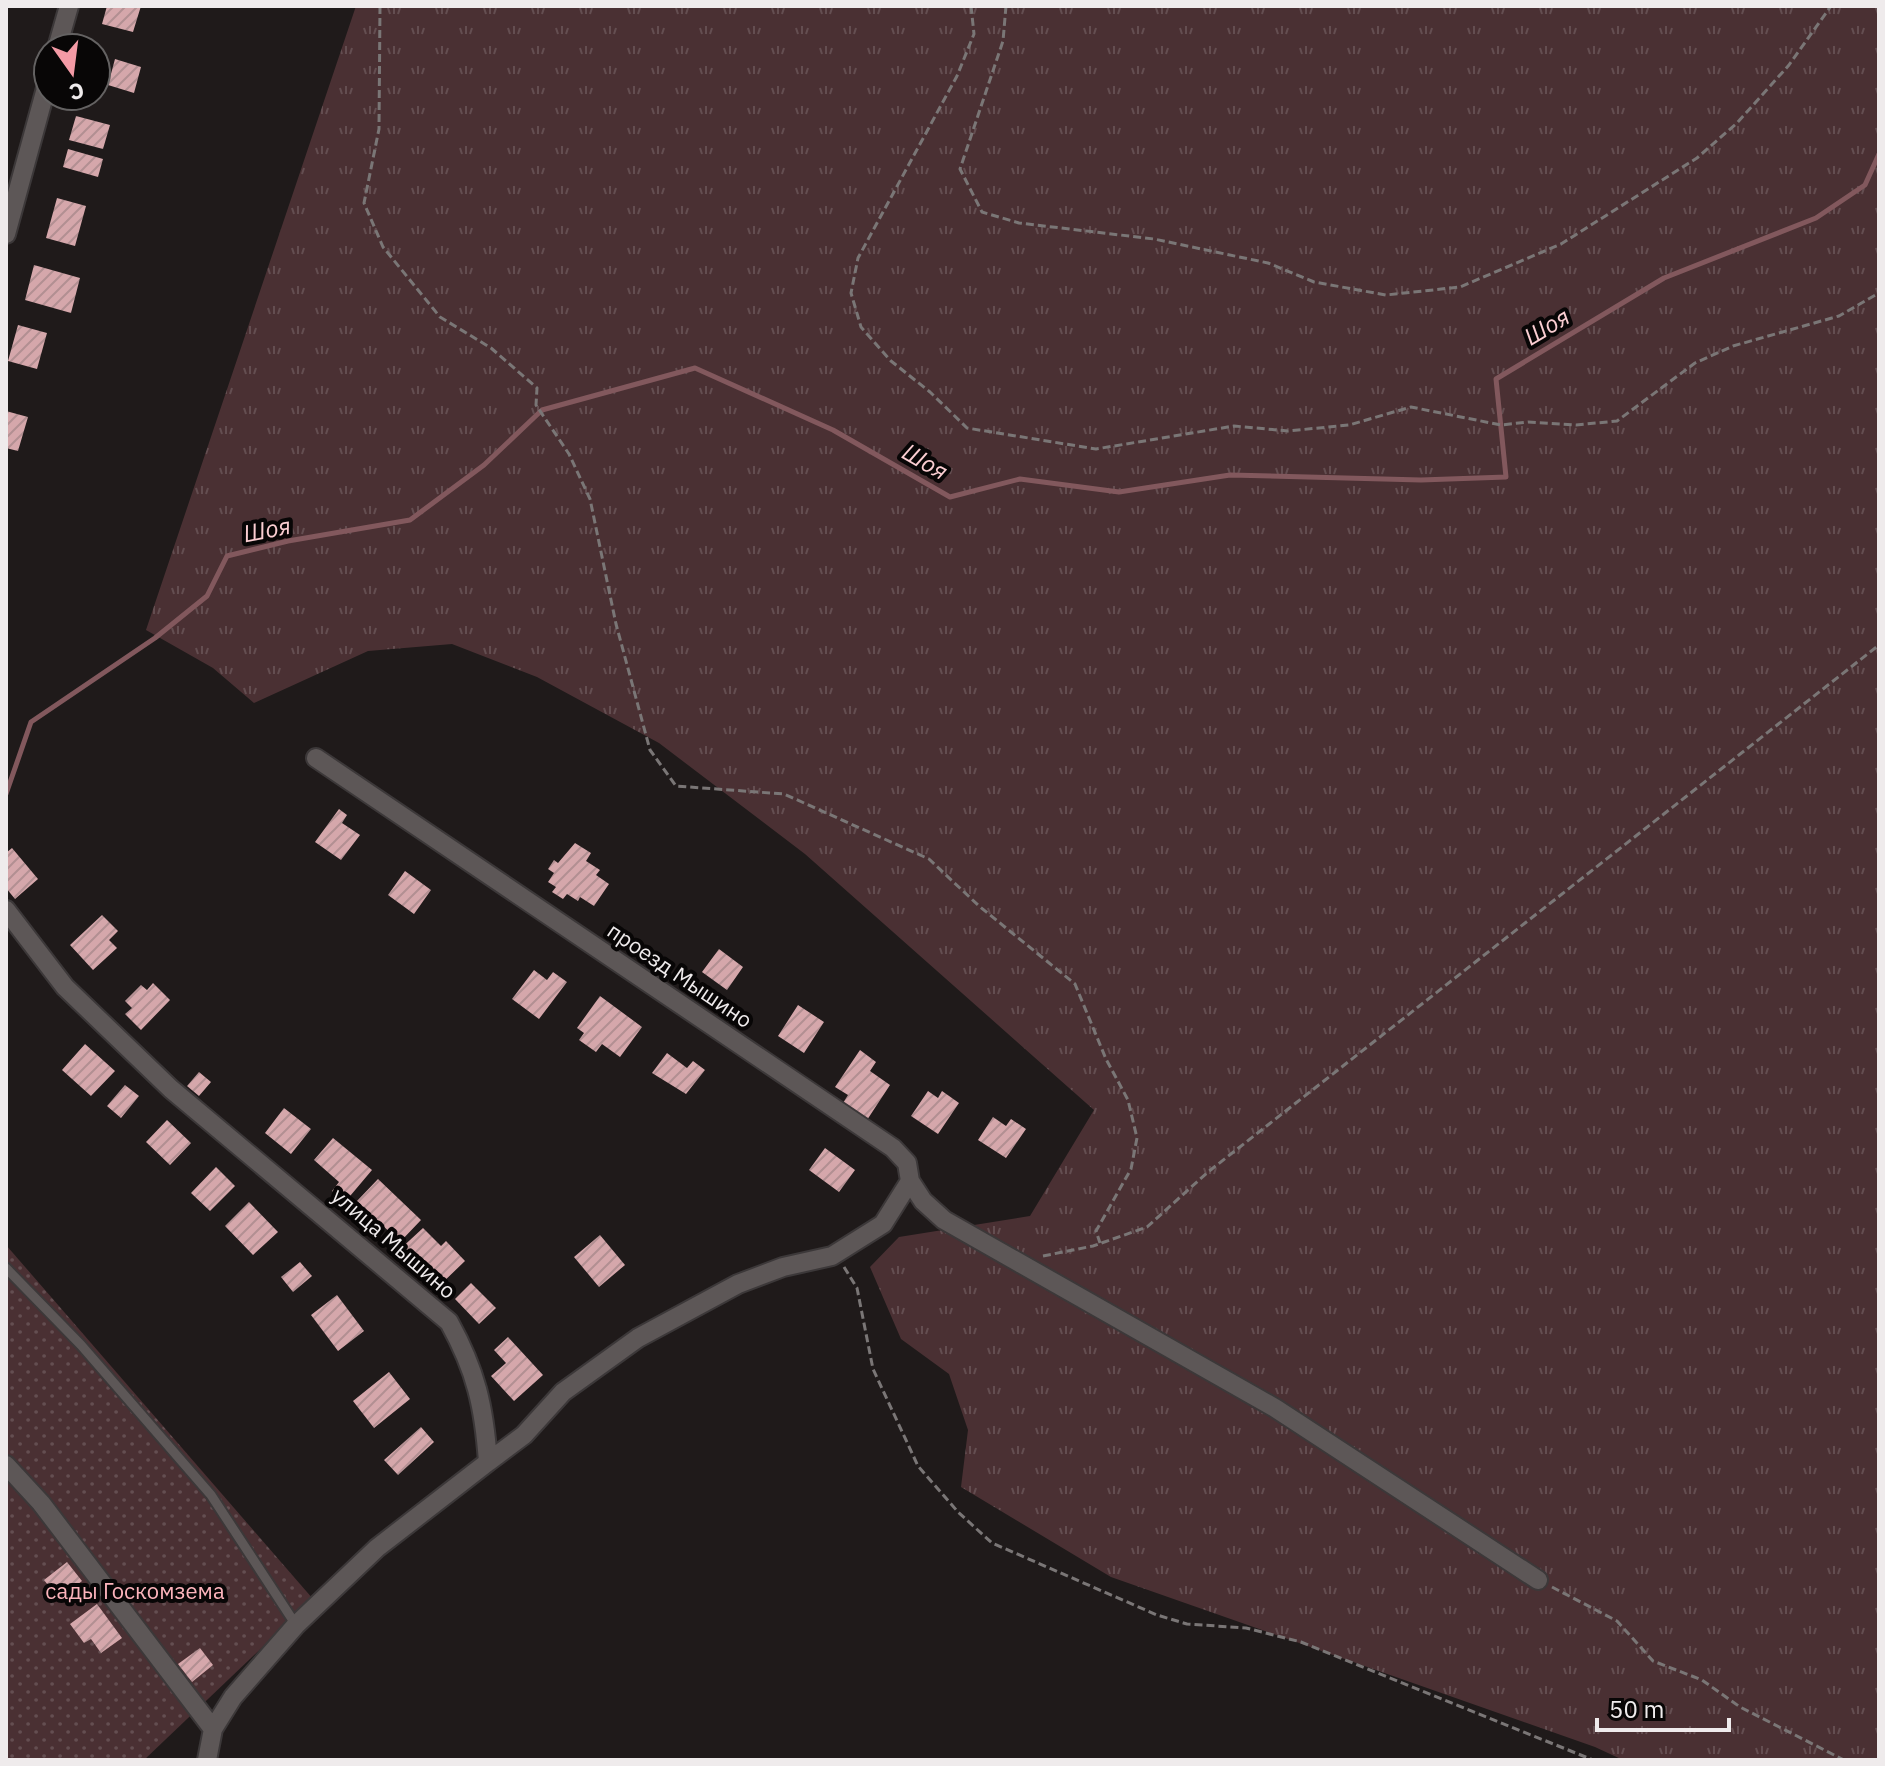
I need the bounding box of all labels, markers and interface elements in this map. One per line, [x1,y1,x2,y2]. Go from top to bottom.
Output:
north arrow [32,32,112,112]
text: С [67,76,87,108]
water label: Шоя [1518,300,1575,352]
water label: Шоя [897,435,954,487]
water label: Шоя [240,509,293,549]
street label: проезд Мышино [602,915,758,1034]
street label: улица Мышино [326,1181,463,1305]
park label: сады Госкомзема [45,1576,225,1605]
scale bar [1597,1682,1729,1732]
text: 50 m [1609,1693,1664,1725]

